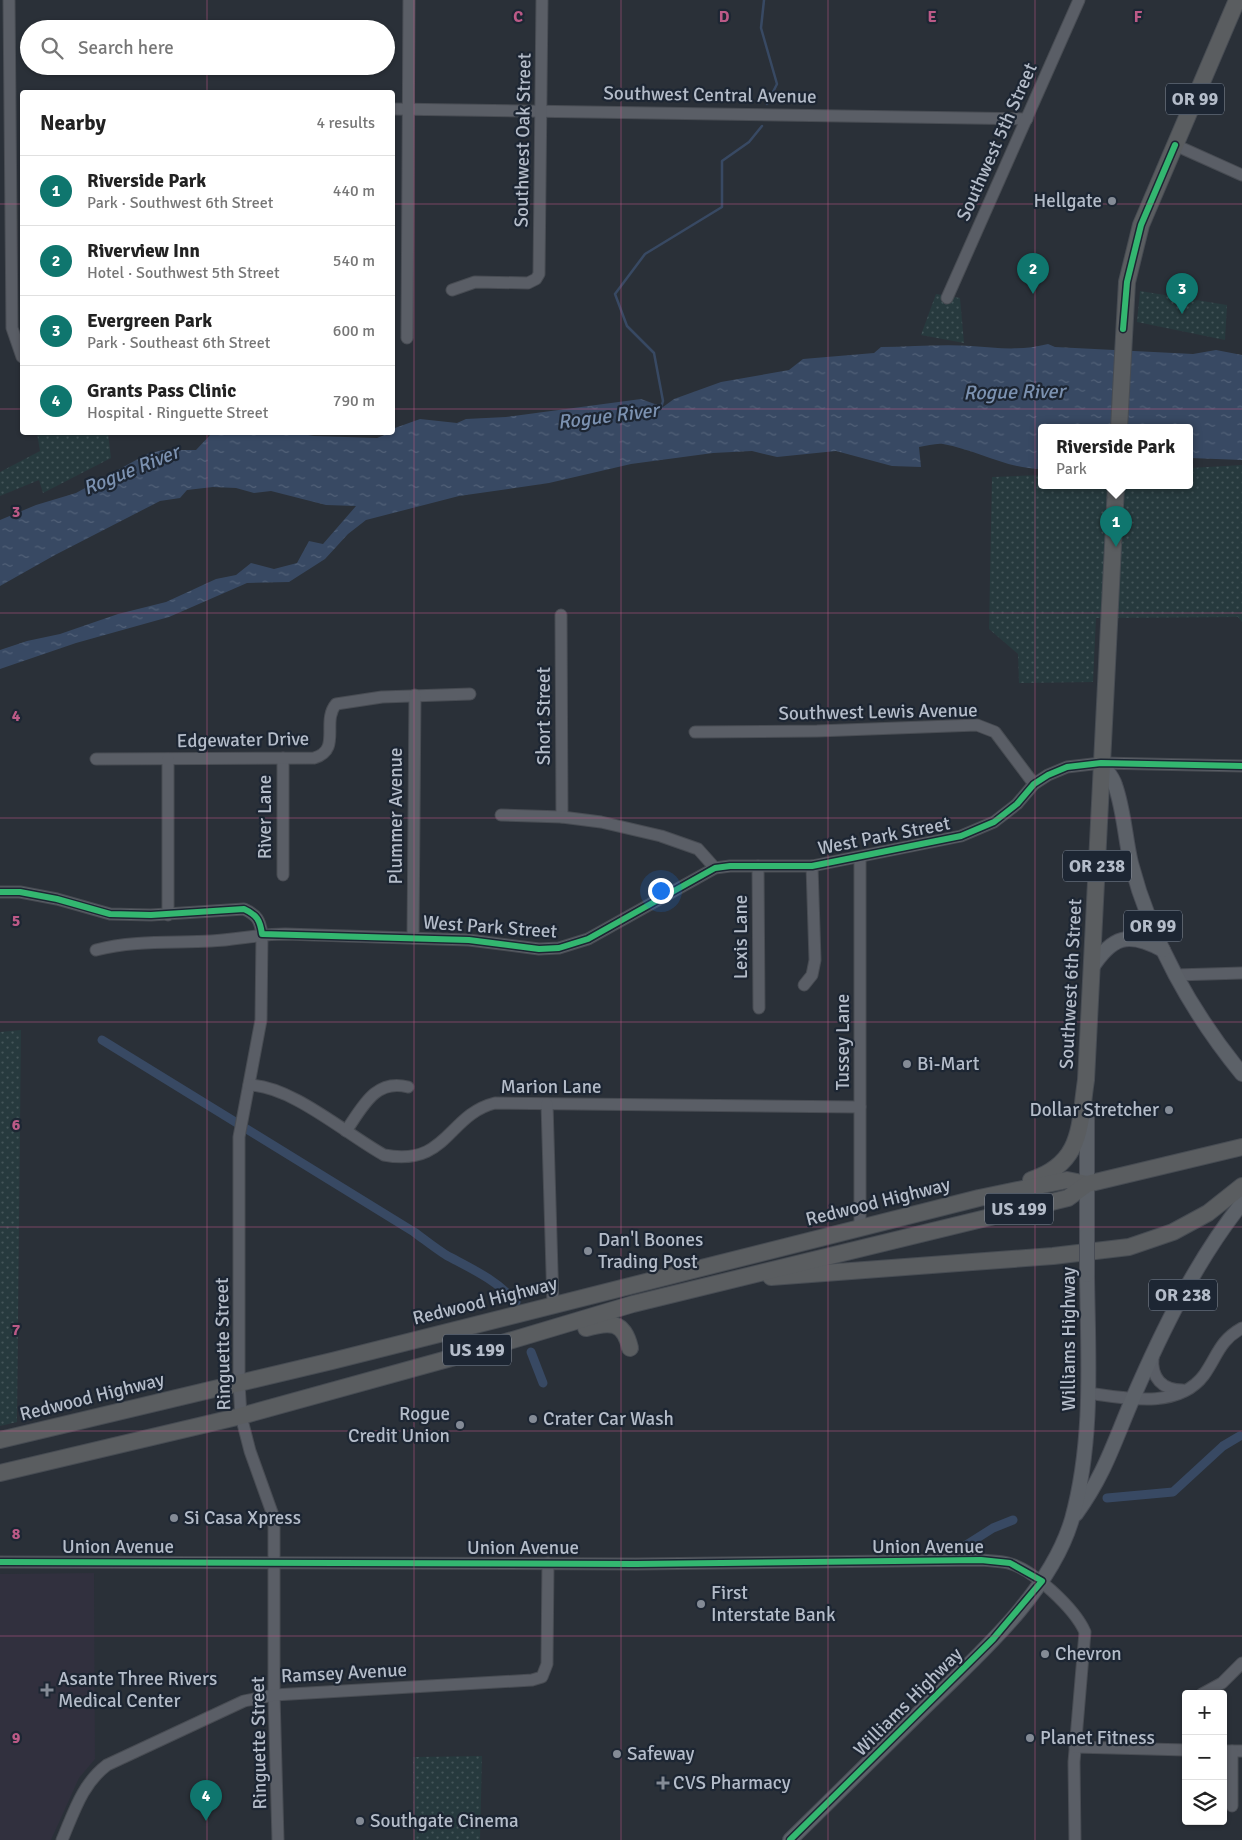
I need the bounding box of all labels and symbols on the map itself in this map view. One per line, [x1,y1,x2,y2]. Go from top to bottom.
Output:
text: C [513,7,523,27]
text: D [719,7,730,27]
text: E [927,7,937,27]
text: F [1134,7,1143,27]
street label: Southwest Oak Street [509,52,537,228]
street label: Southwest 5th Street [951,59,1043,225]
street label: Southwest Central Avenue [603,81,817,109]
road number: OR 99 [1166,84,1224,115]
place label: Hellgate [1033,189,1102,213]
marker: Hellgate [1106,195,1118,207]
pin: 2 [1017,253,1049,294]
pin: 3 [1166,273,1198,314]
water label: Rogue River [963,379,1068,405]
water label: Rogue River [556,397,662,435]
water label: Rogue River [79,438,185,501]
text: 3 [12,502,20,522]
pin: 1 [1100,506,1132,547]
street label: Short Street [532,666,556,765]
street label: Southwest Lewis Avenue [778,698,978,726]
text: 4 [12,706,21,726]
street label: Edgewater Drive [177,727,309,753]
street label: Plummer Avenue [384,748,408,884]
street label: River Lane [253,775,277,859]
street label: West Park Street [816,811,953,861]
road number: OR 238 [1063,850,1131,881]
your location [648,878,674,904]
street label: Lexis Lane [729,895,753,979]
street label: Southwest 6th Street [1055,898,1087,1070]
street label: West Park Street [422,910,558,944]
road number: OR 99 [1124,910,1182,941]
text: 5 [12,911,20,931]
street label: Tussey Lane [831,994,855,1090]
place label: Bi-Mart [917,1052,980,1076]
marker: Bi-Mart [901,1058,913,1070]
street label: Marion Lane [500,1075,602,1099]
place label: Dollar Stretcher [1029,1098,1159,1122]
marker: Dollar Stretcher [1163,1104,1175,1116]
text: 6 [12,1115,21,1135]
street label: Redwood Highway [803,1172,953,1232]
road number: US 199 [985,1194,1053,1224]
place label: Dan'l Boones Trading Post [598,1228,703,1274]
marker: Dan'l Boones Trading Post [582,1245,594,1257]
street label: Williams Highway [1057,1267,1081,1411]
street label: Redwood Highway [410,1271,560,1331]
street label: Ringuette Street [210,1277,236,1411]
road number: OR 238 [1149,1280,1217,1310]
text: 7 [12,1320,21,1340]
road number: US 199 [443,1334,511,1366]
street label: Redwood Highway [17,1367,167,1427]
place label: Rogue Credit Union [348,1402,450,1448]
place label: Crater Car Wash [543,1407,674,1431]
marker: Crater Car Wash [527,1413,539,1425]
marker: Rogue Credit Union [454,1419,466,1431]
place label: Si Casa Xpress [184,1506,301,1530]
marker: Si Casa Xpress [168,1512,180,1524]
text: 8 [12,1524,21,1544]
street label: Union Avenue [62,1535,174,1559]
street label: Union Avenue [872,1535,984,1559]
street label: Union Avenue [467,1536,579,1560]
place label: First Interstate Bank [711,1581,836,1627]
marker: First Interstate Bank [695,1598,707,1610]
street label: Williams Highway [848,1642,968,1762]
place label: Chevron [1055,1642,1122,1666]
marker: Chevron [1039,1648,1051,1660]
street label: Ramsey Avenue [280,1658,408,1688]
place label: Asante Three Rivers Medical Center [58,1667,217,1713]
street label: Ringuette Street [246,1676,272,1810]
marker: Asante Three Rivers Medical Center [40,1683,54,1697]
place label: Planet Fitness [1040,1726,1155,1750]
text: 9 [12,1728,21,1748]
marker: Planet Fitness [1024,1732,1036,1744]
place label: Safeway [627,1742,695,1766]
marker: Safeway [611,1748,623,1760]
place label: CVS Pharmacy [673,1771,791,1795]
marker: CVS Pharmacy [657,1777,669,1789]
pin: 4 [190,1780,222,1821]
place label: Southgate Cinema [370,1809,519,1833]
marker: Southgate Cinema [354,1815,366,1827]

